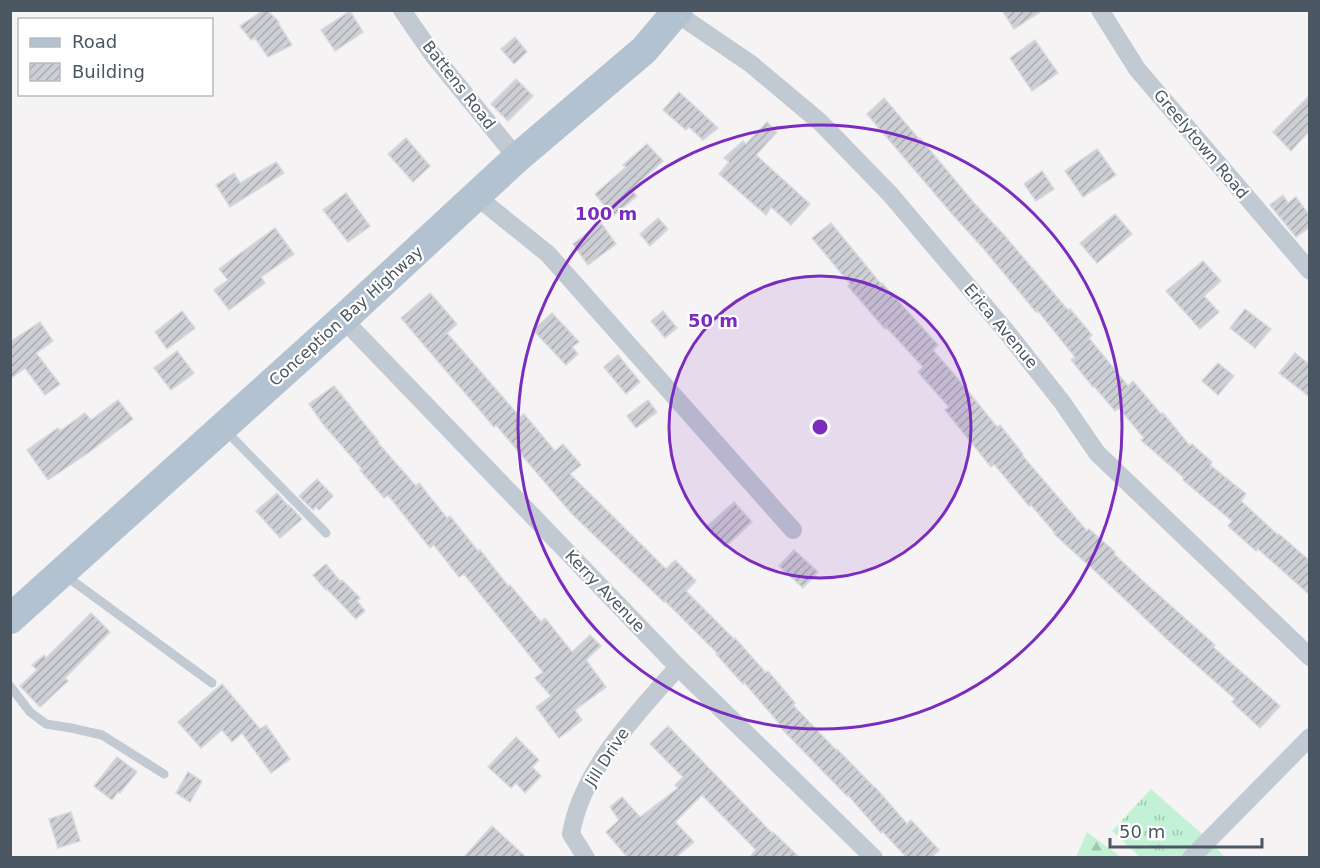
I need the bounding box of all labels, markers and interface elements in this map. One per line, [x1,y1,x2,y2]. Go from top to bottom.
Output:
legend [18,18,213,96]
text: Road [72,31,117,52]
street label: Battens Road [419,37,499,133]
text: Building [72,61,145,82]
street label: Greelytown Road [1150,86,1252,202]
text: 100 m [575,203,637,224]
street label: Conception Bay Highway [265,242,427,390]
street label: Erica Avenue [960,280,1042,372]
text: 50 m [688,310,738,331]
centre of rings [810,417,830,437]
street label: Kerry Avenue [561,546,649,636]
street label: Jill Drive [581,724,633,791]
scale bar [1110,811,1262,849]
text: 50 m [1119,821,1165,842]

